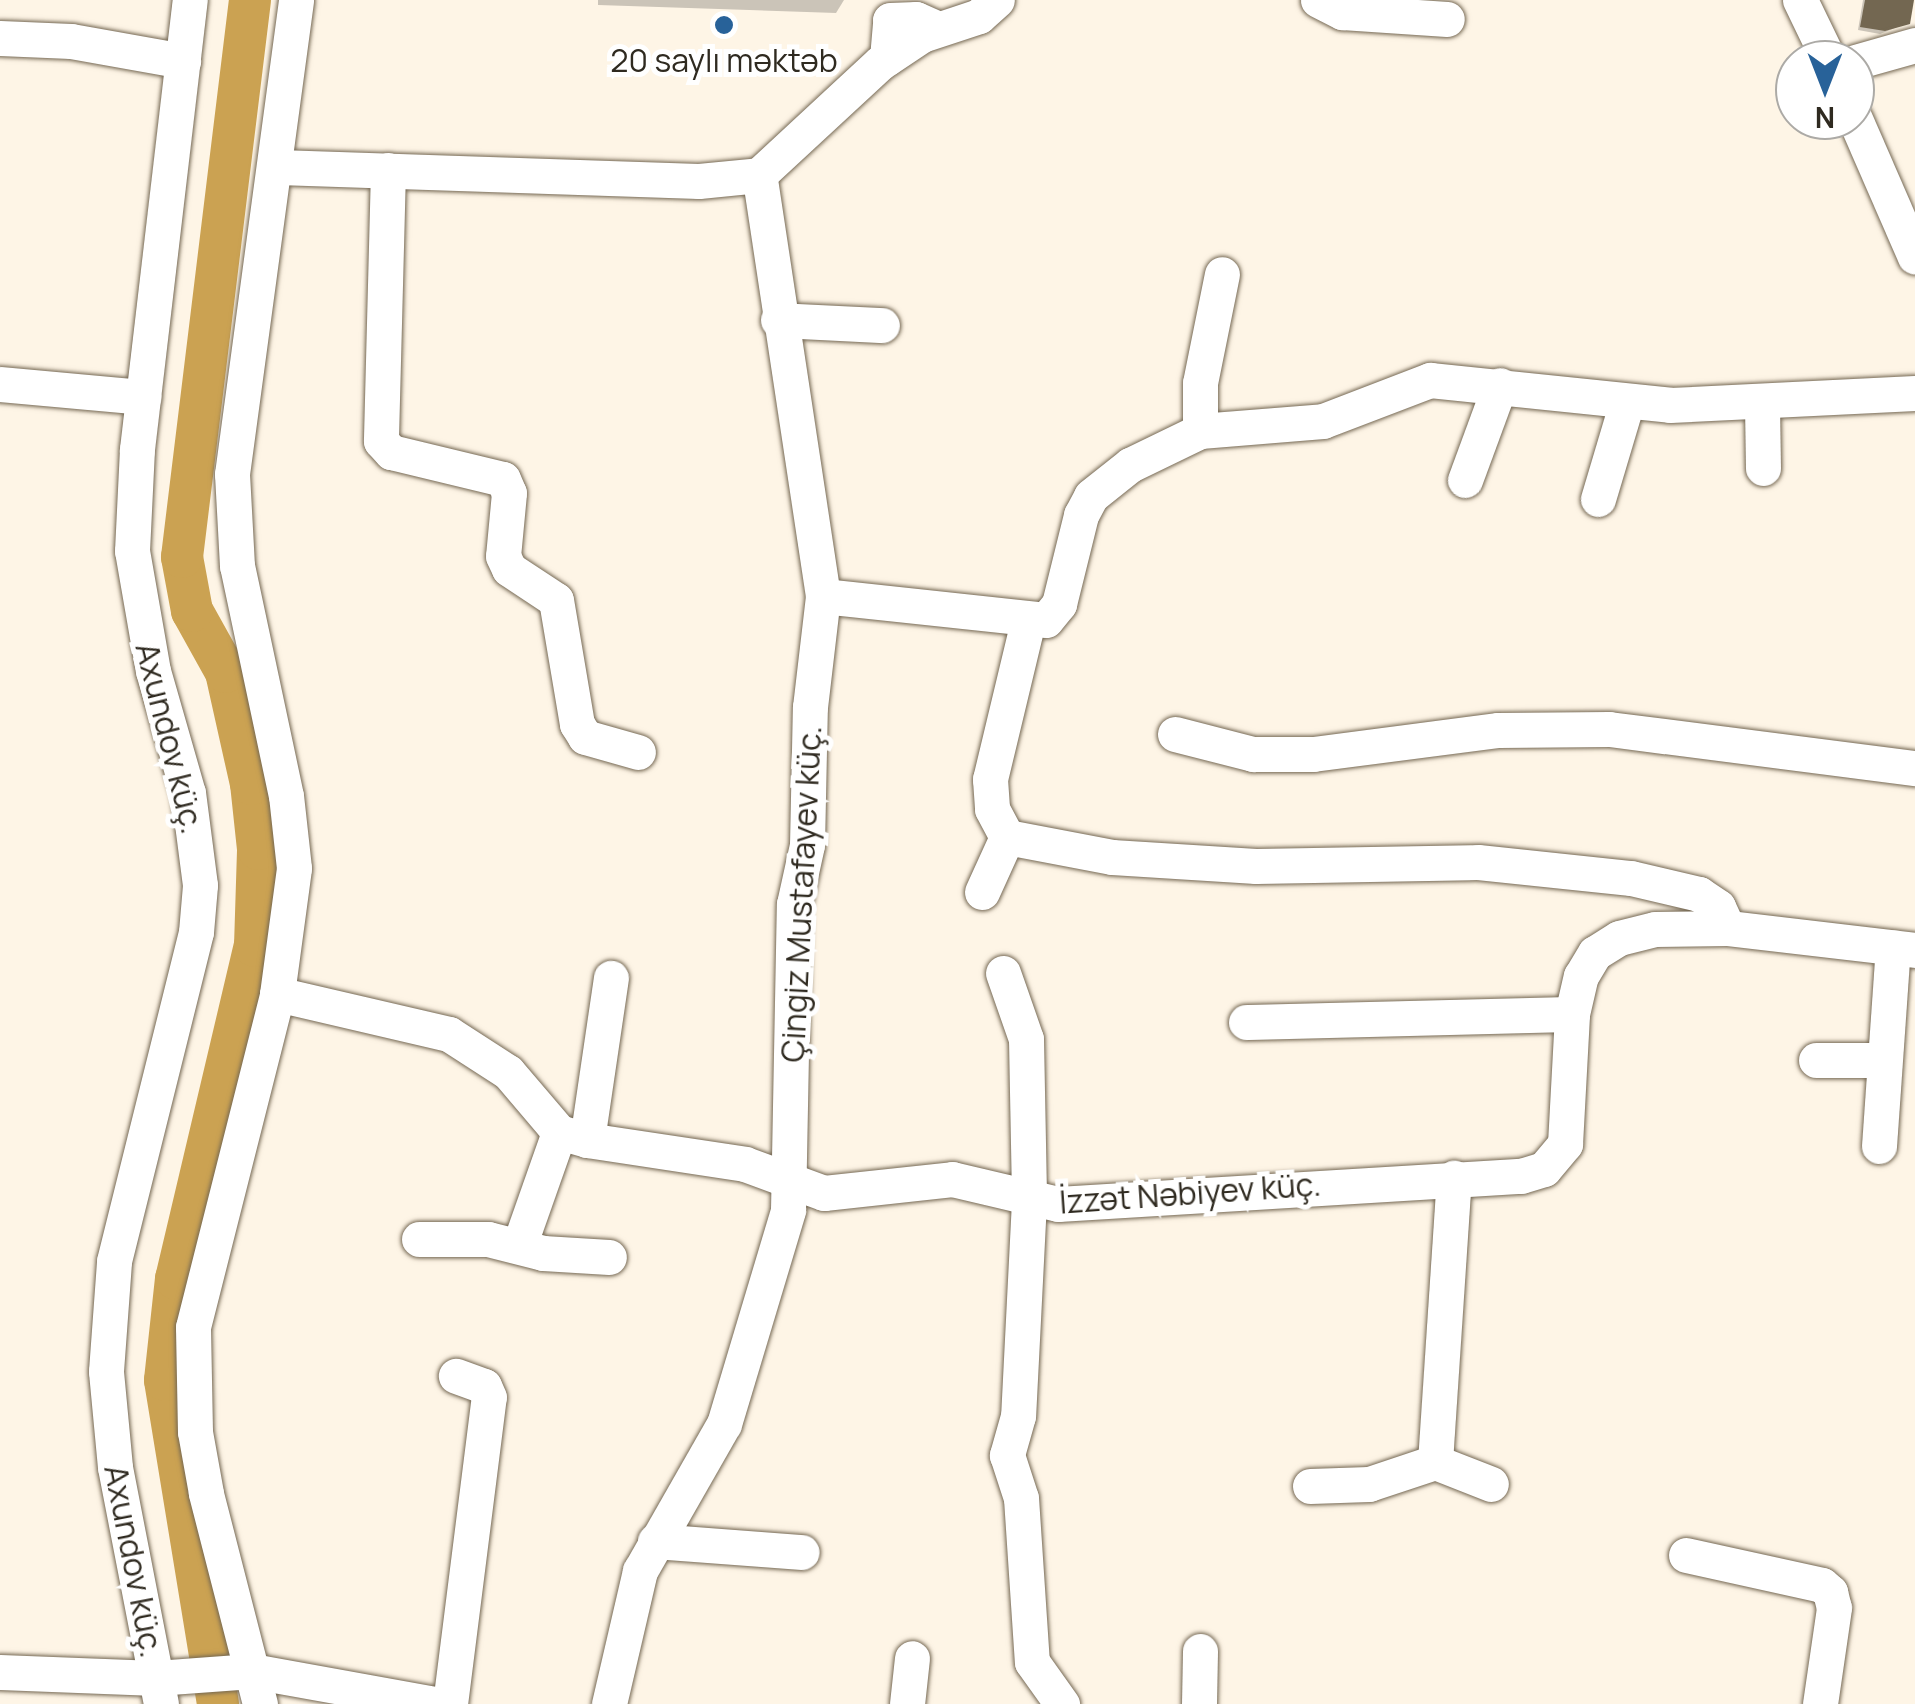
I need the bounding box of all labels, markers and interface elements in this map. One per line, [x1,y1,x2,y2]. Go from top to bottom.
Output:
marker: 20 saylı məktəb [713,14,735,36]
north arrow [1775,40,1875,140]
place label: 20 saylı məktəb [610,41,838,79]
text: N [1815,99,1835,137]
street label: Axundov küç. [128,639,212,837]
street label: Çingiz Mustafayev küç. [773,725,829,1063]
street label: İzzət Nəbiyev küç. [1058,1165,1322,1221]
street label: Axundov küç. [97,1462,171,1660]

